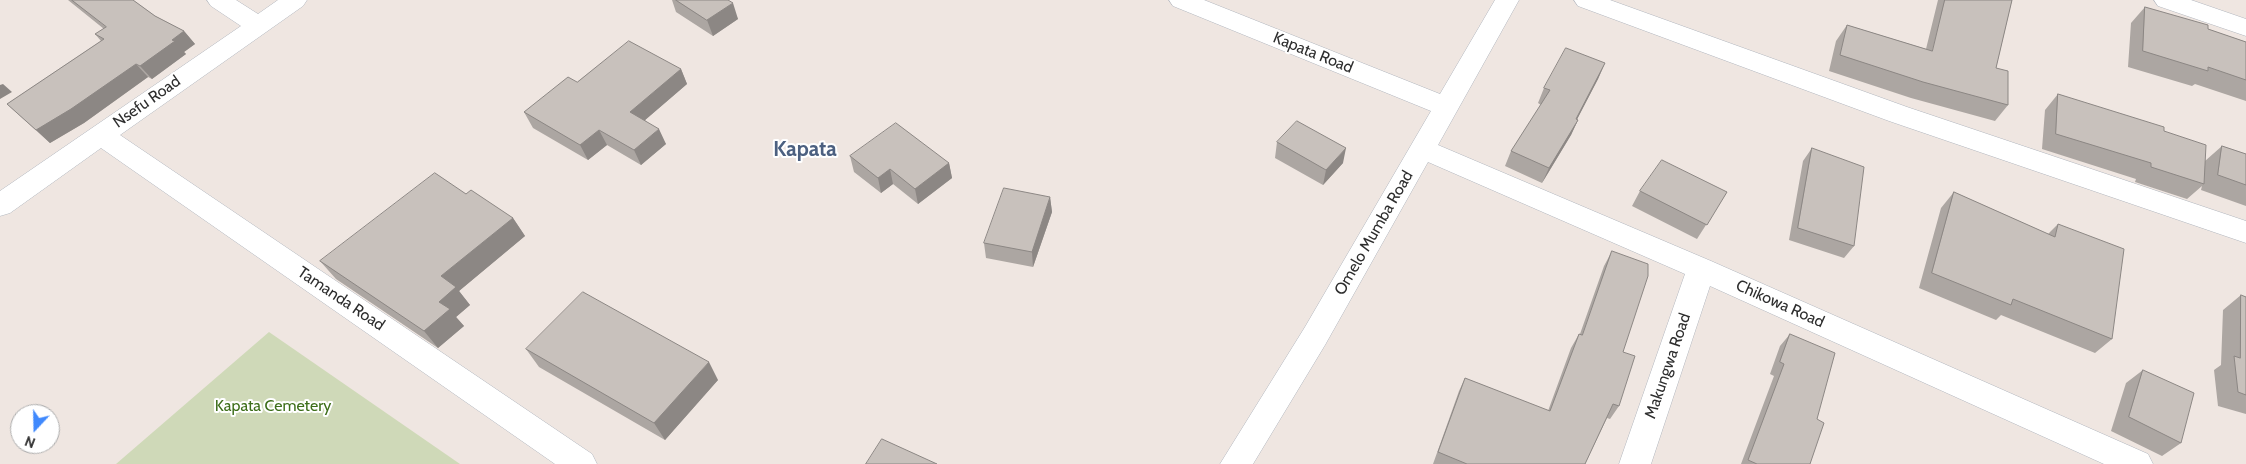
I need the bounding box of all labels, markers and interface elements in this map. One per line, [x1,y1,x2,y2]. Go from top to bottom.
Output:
street label: Kapata Road [1270,28,1356,78]
street label: Nsefu Road [110,72,184,132]
district label: Kapata [773,137,837,163]
street label: Omelo Mumba Road [1331,167,1417,299]
street label: Tamanda Road [294,263,388,335]
street label: Chikowa Road [1733,276,1827,332]
street label: Makungwa Road [1641,311,1695,421]
park label: Kapata Cemetery [215,396,331,416]
north arrow [10,404,60,454]
text: N [22,432,38,452]

